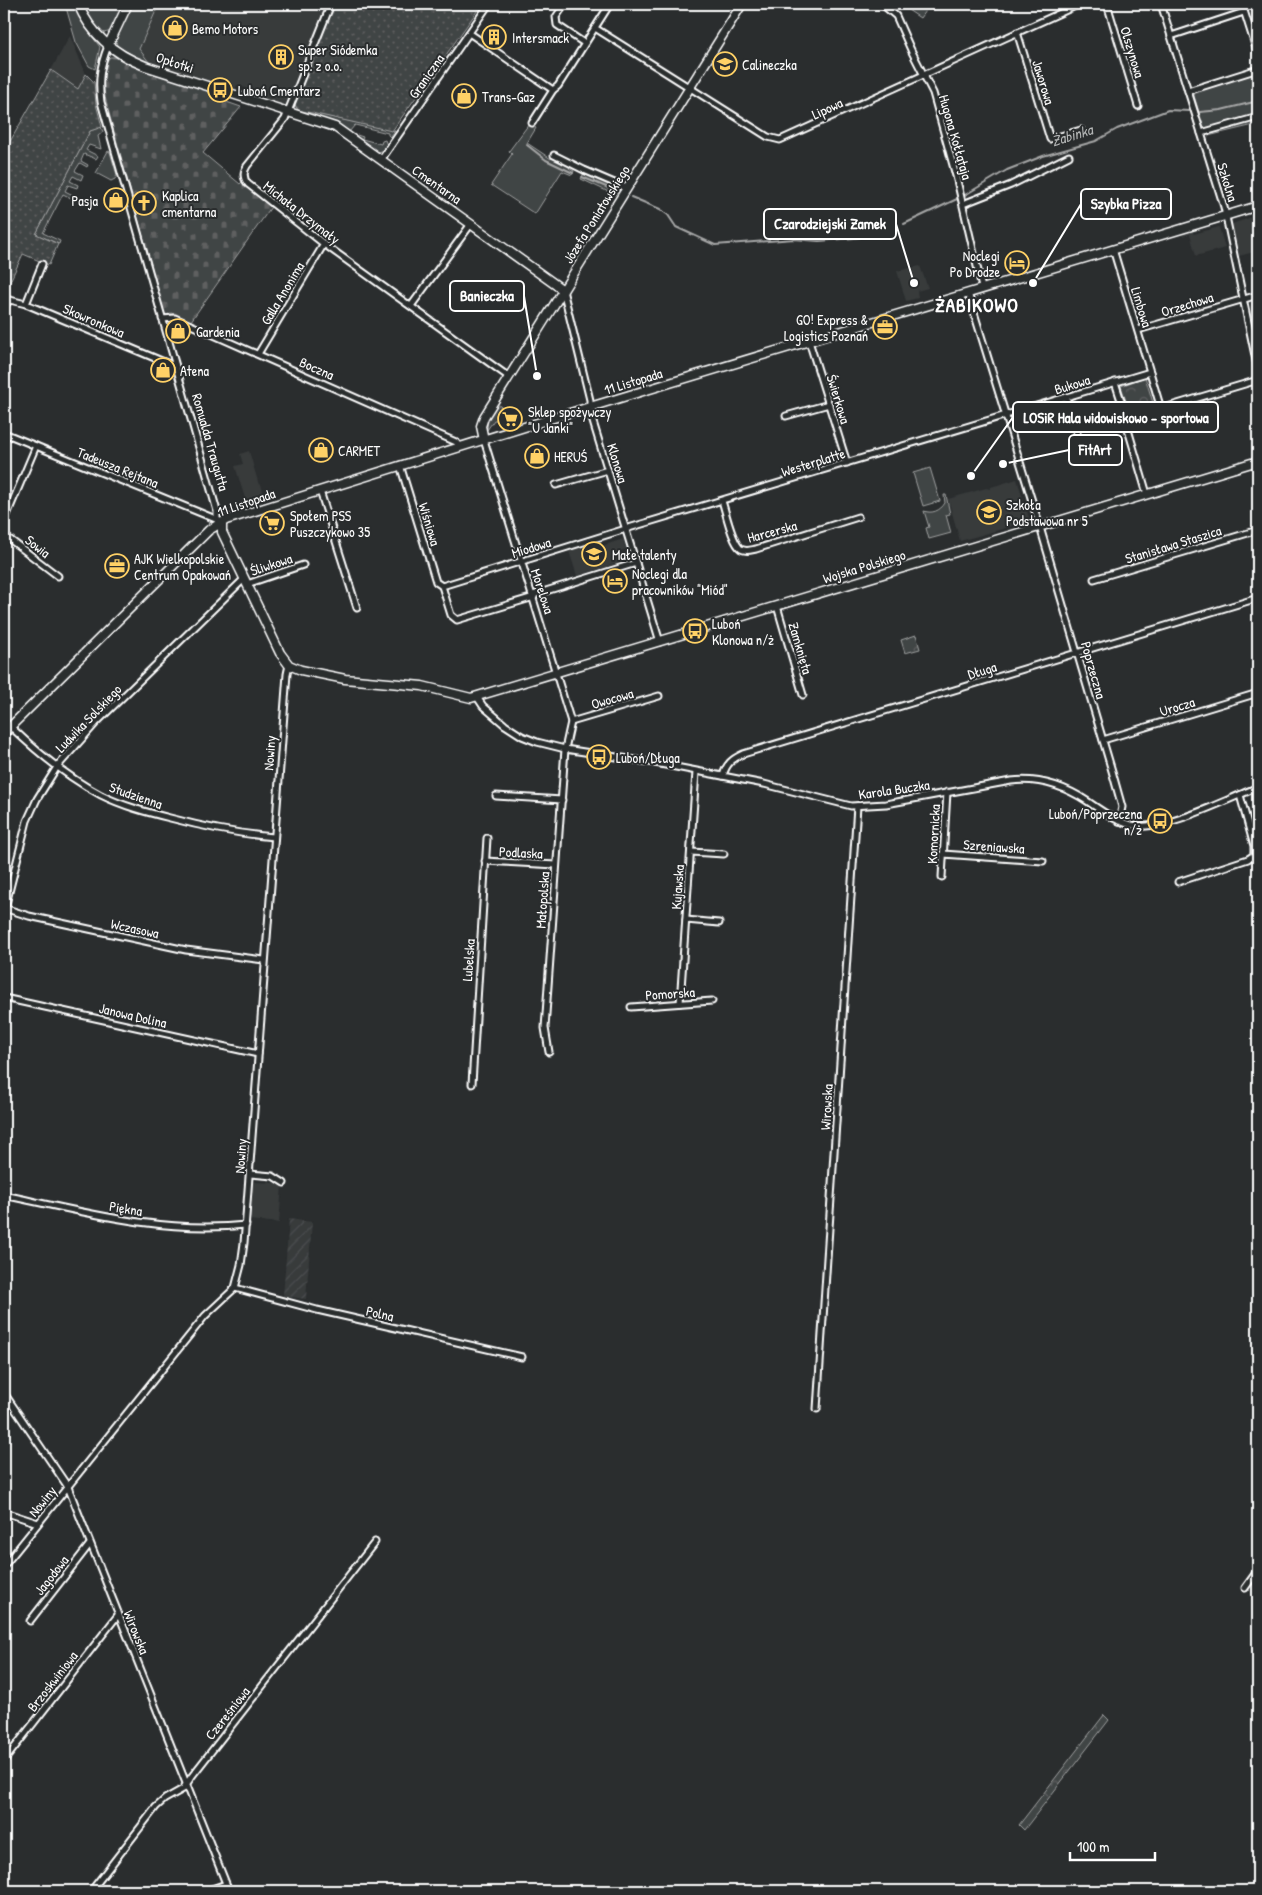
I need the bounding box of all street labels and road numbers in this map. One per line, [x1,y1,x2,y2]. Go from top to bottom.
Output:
street label: Olszynowa [1115,24,1150,81]
street label: Opłotki [153,47,196,78]
street label: Graniczna [404,50,448,102]
street label: Jaworowa [1028,57,1060,107]
street label: Lipowa [809,92,846,124]
street label: Hugona Kołłątaja [934,92,977,182]
street label: Cmentarna [408,160,466,208]
street label: Szkolna [1213,160,1243,204]
street label: Józefa Poniatowskiego [558,161,635,267]
street label: Michała Drzymały [259,176,344,249]
street label: Galla Anonima [256,258,308,328]
street label: Limbowa [1127,284,1157,330]
street label: Orzechowa [1159,287,1216,321]
street label: Skowronkowa [60,299,128,342]
street label: Boczna [297,352,338,384]
street label: 11 Listopada [602,363,665,400]
street label: Bukowa [1052,369,1093,398]
street label: Świerkowa [823,372,856,426]
street label: Romualda Traugutta [187,391,234,494]
street label: Klonowa [603,441,633,486]
street label: Tadeusza Rejtana [74,442,162,493]
street label: Westerplatte [779,443,848,482]
street label: 11 Listopada [215,483,278,522]
street label: Wiśniowa [414,500,446,548]
street label: Harcerska [745,515,799,547]
street label: Stanisława Staszica [1123,520,1224,568]
street label: Sowia [21,530,55,562]
street label: Miodowa [509,532,553,562]
street label: Wojska Polskiego [820,544,908,589]
street label: Śliwkowa [248,548,295,580]
street label: Morelowa [527,566,559,616]
street label: Zamknięta [785,620,818,677]
street label: Poprzeczna [1076,639,1111,702]
street label: Długa [965,656,1000,684]
street label: Ludwika Solskiego [51,680,126,757]
street label: Owocowa [589,683,636,713]
street label: Urocza [1157,692,1197,720]
street label: Nowiny [258,735,281,771]
street label: Karola Buczka [857,775,931,803]
street label: Studzienna [107,777,166,813]
street label: Komornicka [922,803,944,864]
street label: Szreniawska [963,834,1026,858]
street label: Podlaska [499,841,544,863]
street label: Kujawska [666,863,689,910]
street label: Małopolska [531,870,554,929]
street label: Wczasowa [109,914,161,942]
street label: Lubelska [457,938,479,982]
street label: Pomorska [645,982,696,1004]
street label: Janowa Dolina [97,998,169,1032]
street label: Wirowska [815,1083,837,1130]
street label: Nowiny [229,1138,252,1174]
street label: Piękna [108,1196,144,1220]
street label: Polna [364,1301,396,1326]
street label: Nowiny [24,1481,61,1521]
street label: Jagodowa [29,1551,74,1599]
street label: Wirowska [120,1607,155,1657]
street label: Brzoskwiniowa [22,1646,82,1715]
street label: Czereśniowa [200,1682,254,1744]

